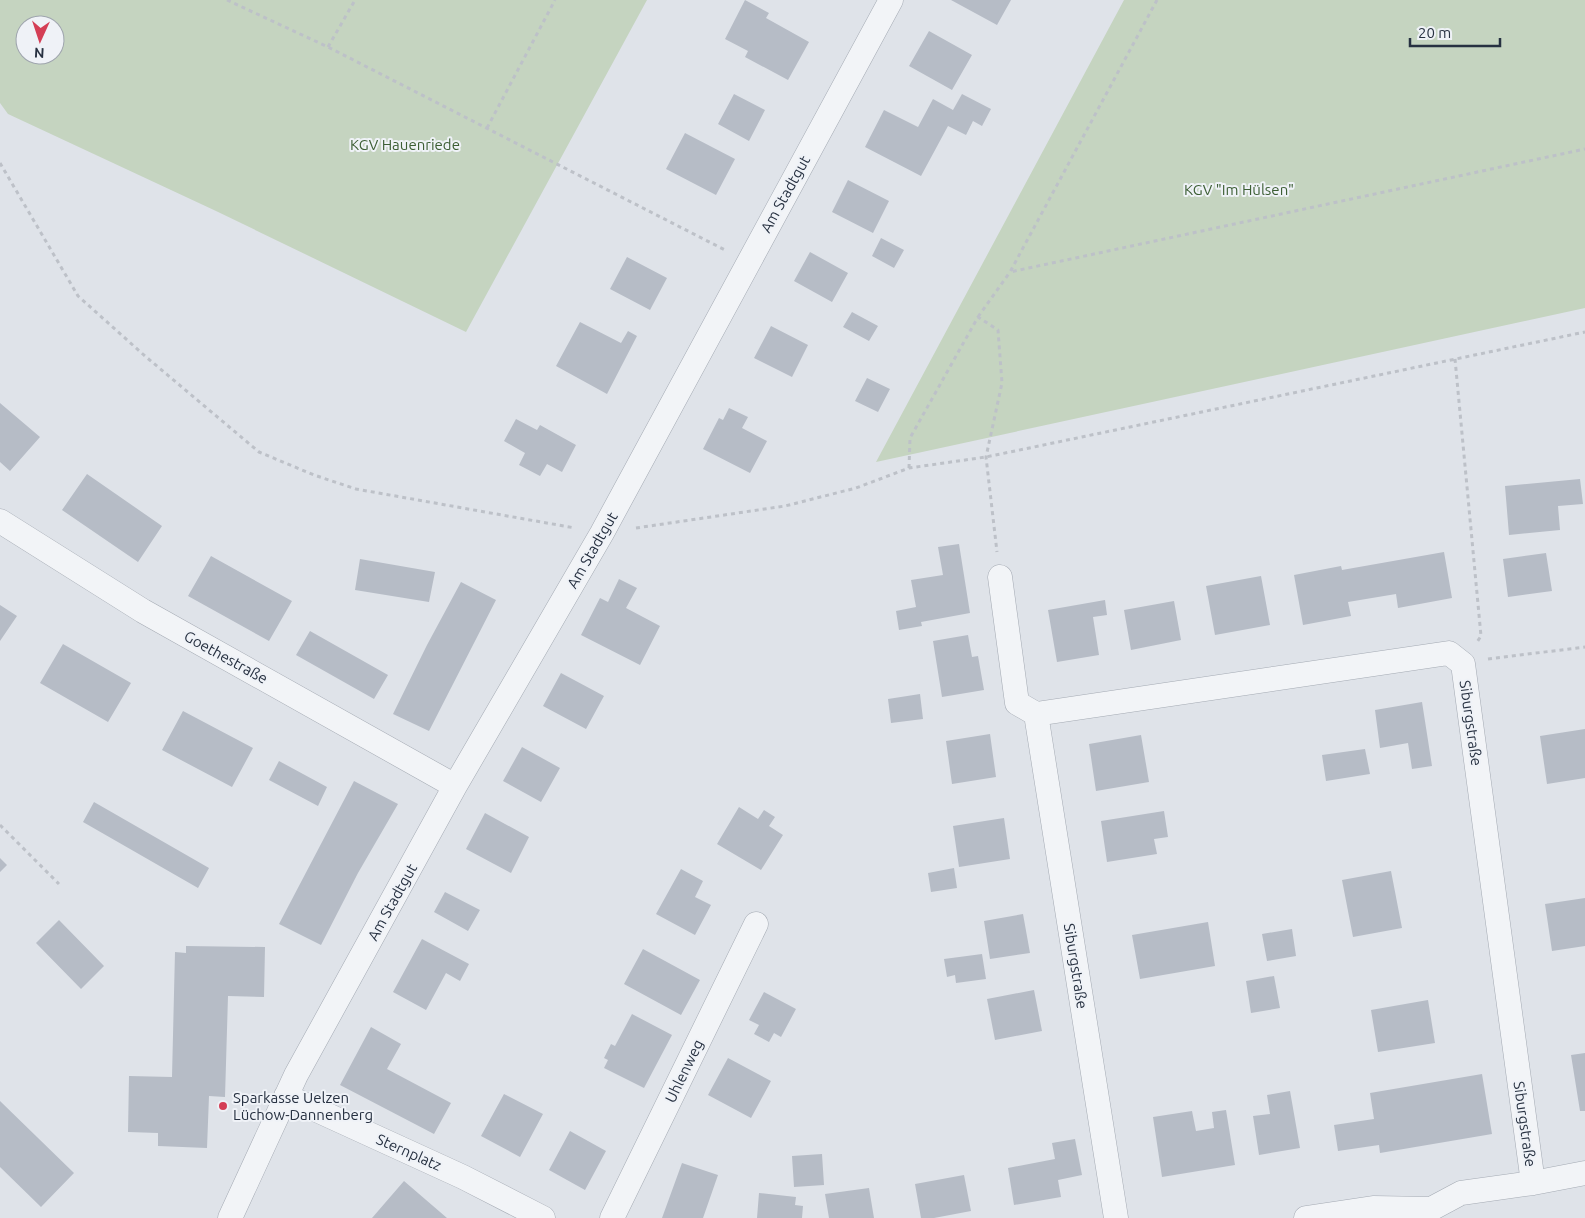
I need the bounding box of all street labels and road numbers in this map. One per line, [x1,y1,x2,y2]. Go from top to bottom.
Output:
street label: Am Stadtgut [757,152,813,235]
street label: Am Stadtgut [563,509,621,591]
street label: Goethestraße [181,627,271,687]
street label: Siburgstraße [1457,679,1485,767]
street label: Am Stadtgut [364,860,420,943]
street label: Siburgstraße [1061,922,1091,1010]
street label: Uhlenweg [661,1037,707,1105]
street label: Siburgstraße [1511,1080,1539,1168]
street label: Sternplatz [374,1130,444,1174]

